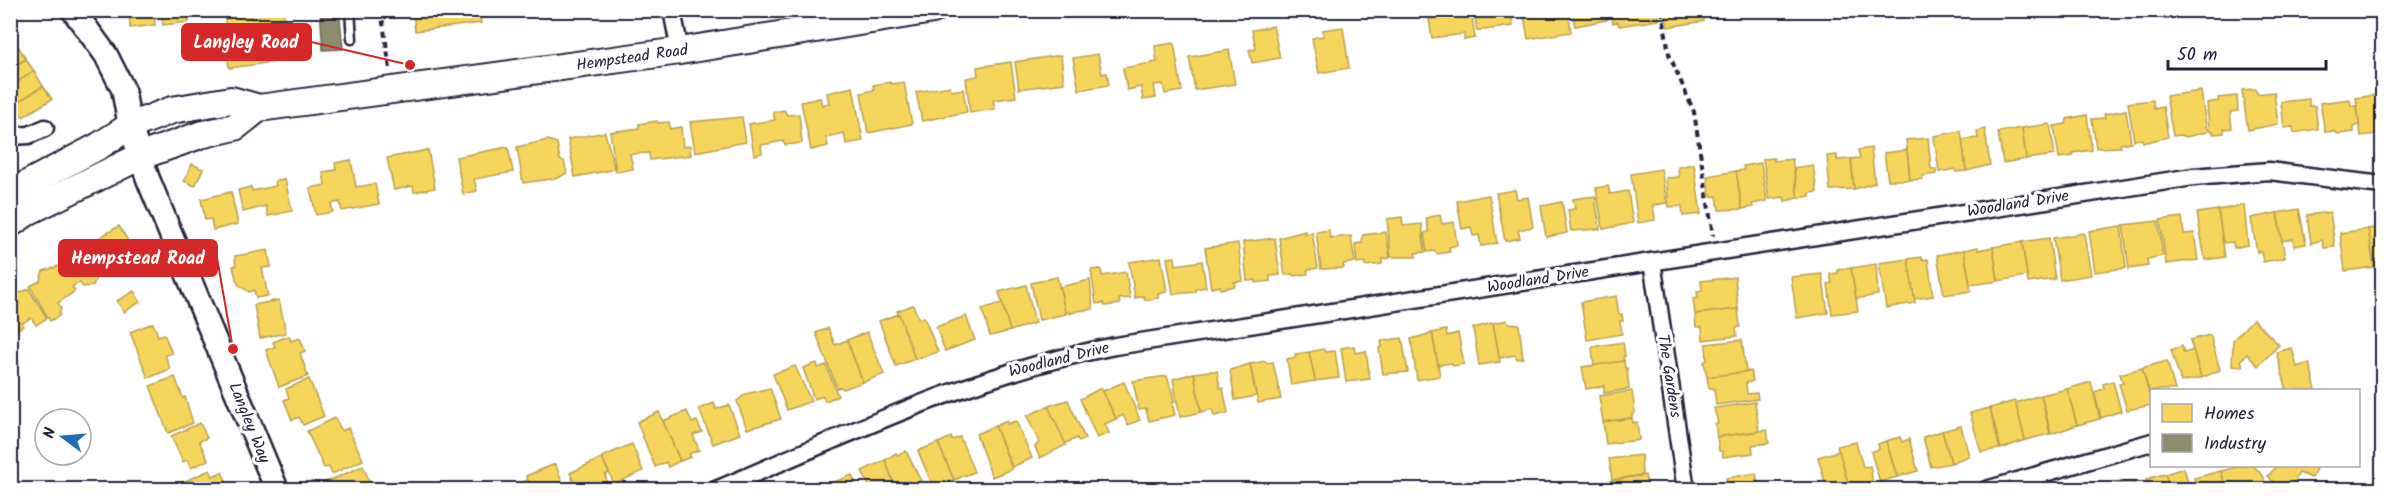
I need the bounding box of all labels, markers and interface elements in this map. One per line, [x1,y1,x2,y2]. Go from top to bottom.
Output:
callout: Langley Road [182,24,311,60]
text: Langley Road [193,29,299,58]
scale bar [2168,33,2326,71]
street label: Hempstead Road [575,38,690,78]
text: 50 m [2177,41,2217,70]
street label: Woodland Drive [1965,184,2071,224]
callout: Hempstead Road [59,240,217,276]
text: Hempstead Road [71,245,205,274]
street label: Woodland Drive [1485,260,1591,300]
street label: The Gardens [1650,333,1688,420]
street label: Woodland Drive [1006,335,1112,385]
street label: Langley Way [222,379,277,468]
legend [2150,389,2360,467]
text: Homes [2204,400,2255,429]
north arrow [33,407,93,467]
text: N [37,425,63,442]
text: Industry [2204,430,2266,459]

